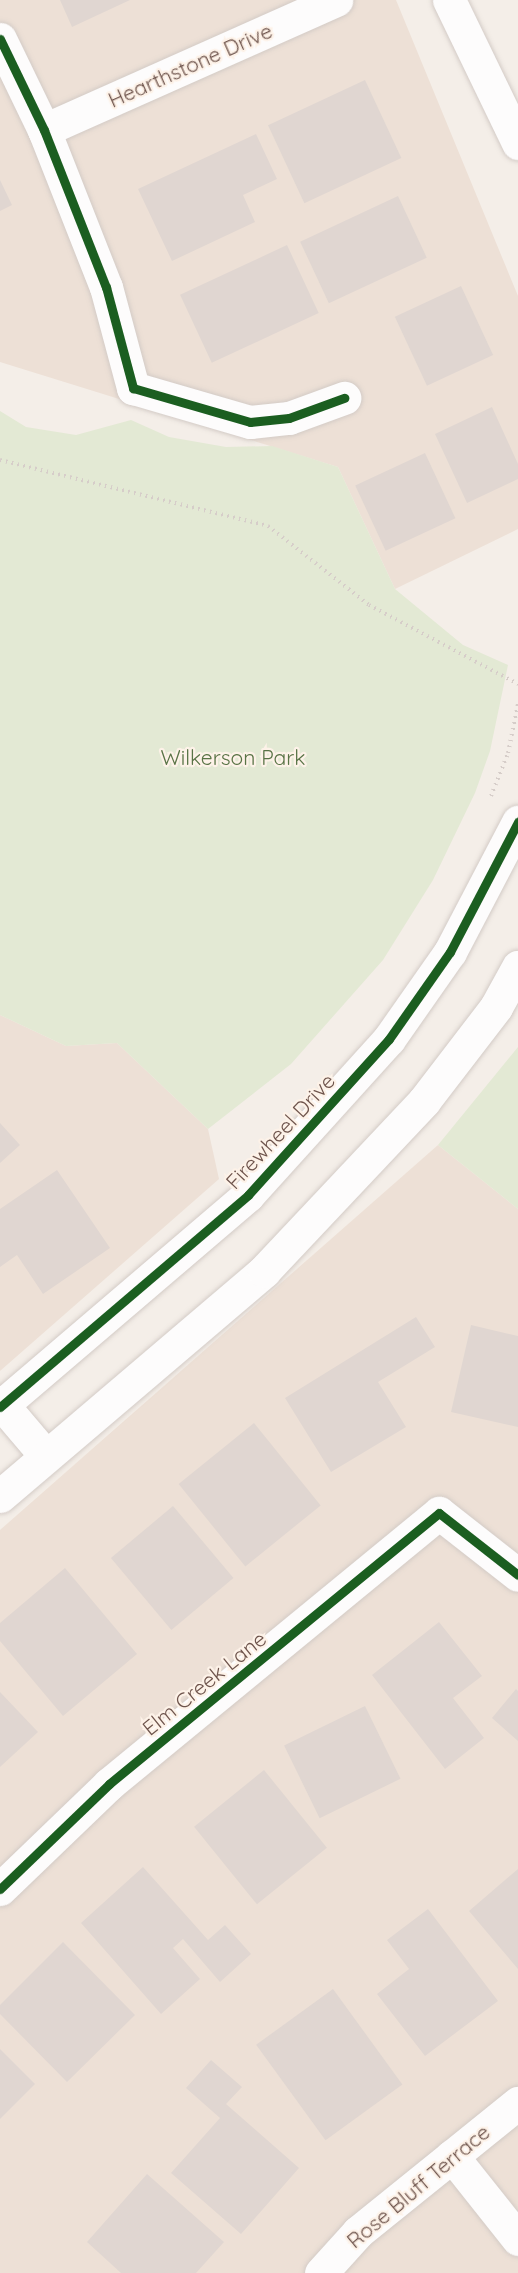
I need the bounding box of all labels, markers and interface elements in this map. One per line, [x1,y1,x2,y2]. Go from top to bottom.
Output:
street label: Hearthstone Drive [104,18,276,112]
park label: Wilkerson Park [160,744,306,770]
street label: Firewheel Drive [220,1068,340,1194]
street label: Elm Creek Lane [137,1626,271,1740]
street label: Rose Bluff Terrace [341,2119,495,2253]

